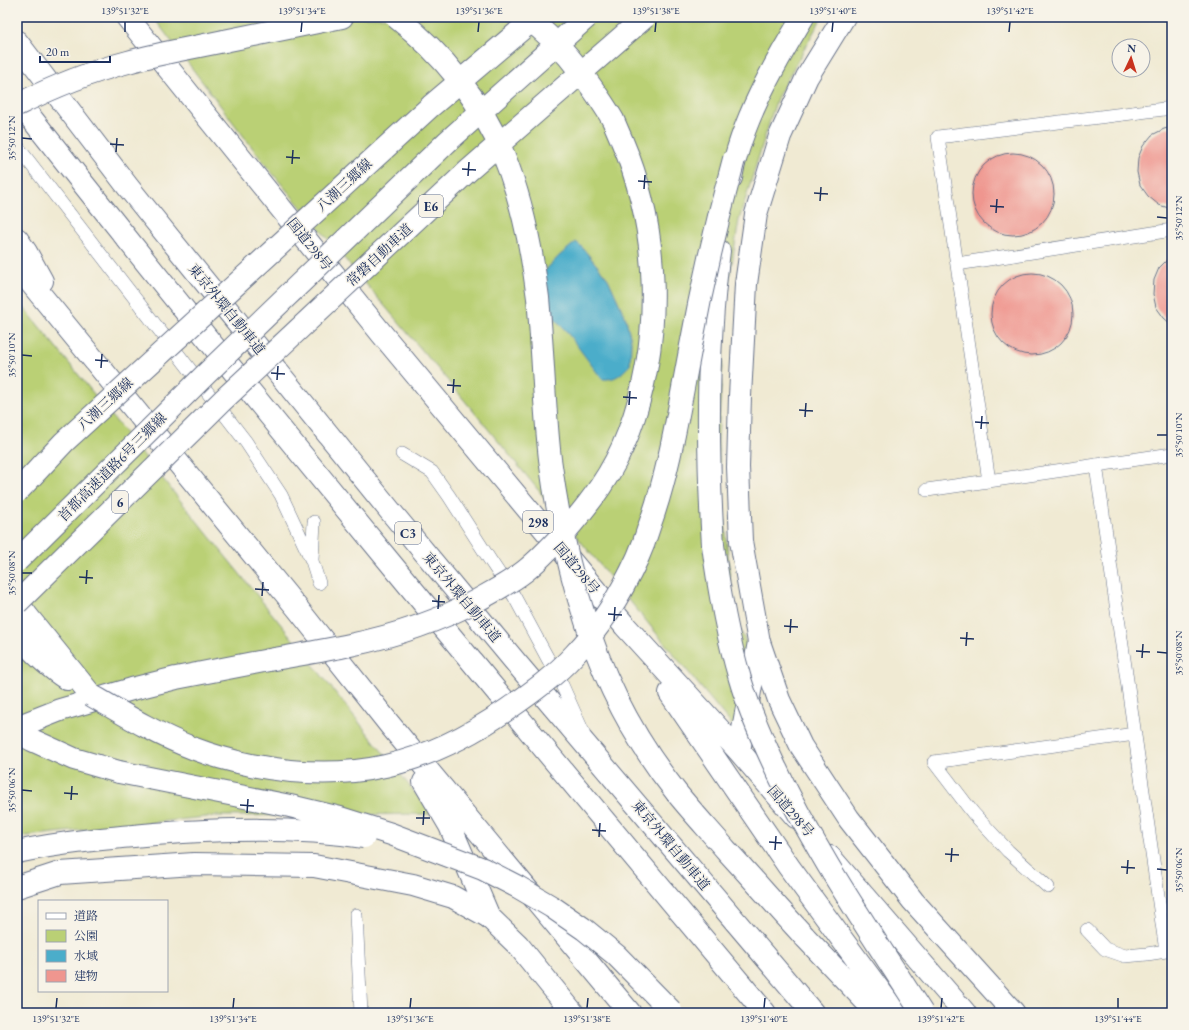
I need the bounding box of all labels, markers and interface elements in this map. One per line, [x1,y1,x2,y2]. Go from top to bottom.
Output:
text: 139°51'32"E [101,4,149,17]
text: 139°51'34"E [278,4,326,17]
text: 139°51'36"E [455,4,503,17]
text: 139°51'38"E [632,4,680,17]
text: 139°51'40"E [809,4,857,17]
text: 139°51'42"E [986,4,1034,17]
scale bar [40,38,110,64]
north arrow [1111,38,1151,78]
text: N [1127,41,1137,55]
text: 20 m [46,44,70,60]
text: 35°50'12"N [5,115,18,160]
street label: 八潮三郷線 [312,155,376,215]
road number: E6 [419,195,443,217]
text: 35°50'12"N [1172,195,1185,240]
street label: 国道298号 [283,214,337,274]
street label: 常磐自動車道 [342,220,416,290]
street label: 東京外環自動車道 [185,260,269,358]
text: 35°50'10"N [5,332,18,377]
street label: 八潮三郷線 [73,374,137,434]
street label: 首都高速道路6号三郷線 [54,409,170,525]
text: 35°50'10"N [1172,412,1185,457]
road number: 6 [112,491,128,513]
road number: 298 [523,511,553,533]
road number: C3 [395,522,421,544]
street label: 国道298号 [550,538,604,598]
street label: 東京外環自動車道 [419,548,505,646]
text: 35°50'08"N [5,550,18,595]
text: 35°50'08"N [1172,630,1185,675]
text: 35°50'06"N [5,767,18,812]
street label: 国道298号 [764,782,818,840]
street label: 東京外環自動車道 [628,796,714,894]
text: 35°50'06"N [1172,847,1185,892]
legend [38,900,168,992]
text: 道路 [74,908,98,924]
text: 公園 [74,928,98,944]
text: 水域 [74,948,98,964]
text: 建物 [74,968,98,984]
text: 139°51'32"E [32,1012,80,1025]
text: 139°51'34"E [209,1012,257,1025]
text: 139°51'36"E [386,1012,434,1025]
text: 139°51'38"E [563,1012,611,1025]
text: 139°51'40"E [740,1012,788,1025]
text: 139°51'42"E [917,1012,965,1025]
text: 139°51'44"E [1094,1012,1142,1025]

